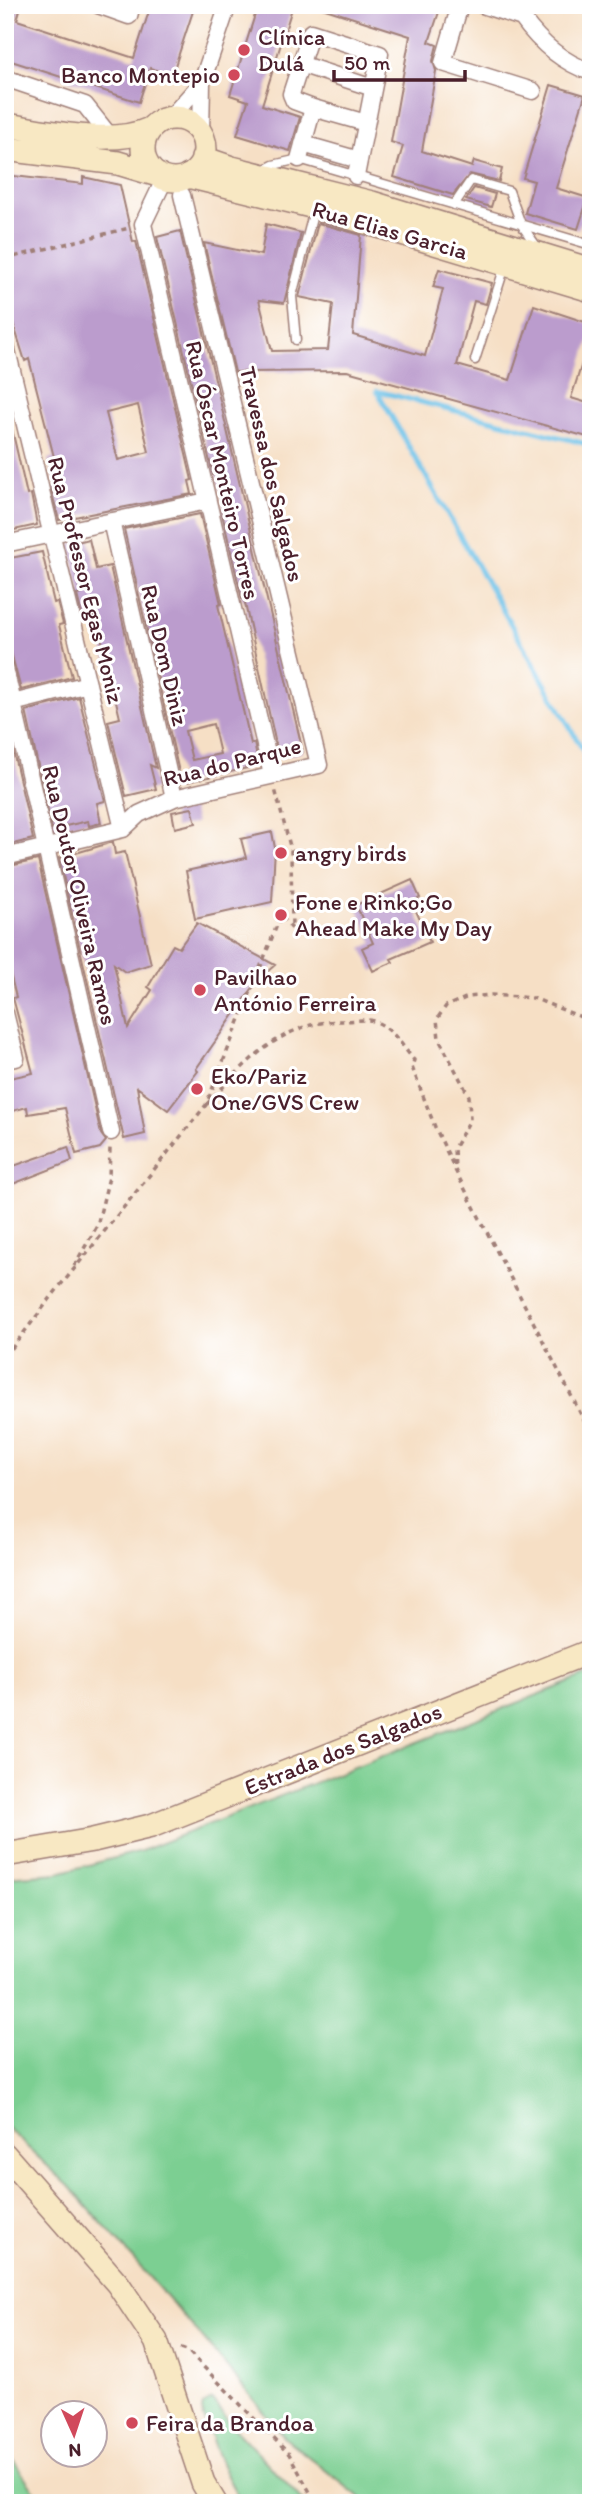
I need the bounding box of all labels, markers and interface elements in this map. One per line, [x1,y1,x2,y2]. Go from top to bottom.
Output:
place label: Clínica Dulá [258,23,325,77]
scale bar [334,38,465,82]
marker: Clínica Dulá [236,42,252,58]
text: 50 m [344,50,391,75]
place label: Banco Montepio [61,61,220,89]
marker: Banco Montepio [226,67,242,83]
street label: Rua Elias Garcia [309,194,471,266]
street label: Rua Óscar Monteiro Torres [180,338,266,602]
street label: Travessa dos Salgados [234,364,310,584]
street label: Rua Professor Egas Moniz [42,454,130,707]
street label: Rua Dom Diniz [135,582,195,729]
street label: Rua do Parque [160,731,304,793]
street label: Rua Doutor Oliveira Ramos [36,762,124,1028]
place label: angry birds [295,839,407,867]
marker: angry birds [273,845,289,861]
place label: Fone e Rinko;Go Ahead Make My Day [295,888,492,942]
marker: Fone e Rinko;Go Ahead Make My Day [273,907,289,923]
place label: Pavilhao António Ferreira [214,963,377,1017]
marker: Pavilhao António Ferreira [192,982,208,998]
place label: Eko/Pariz One/GVS Crew [211,1062,359,1116]
marker: Eko/Pariz One/GVS Crew [189,1081,205,1097]
street label: Estrada dos Salgados [240,1697,446,1801]
north arrow [38,2400,108,2470]
place label: Feira da Brandoa [146,2409,314,2437]
marker: Feira da Brandoa [124,2415,140,2431]
text: N [68,2439,82,2462]

